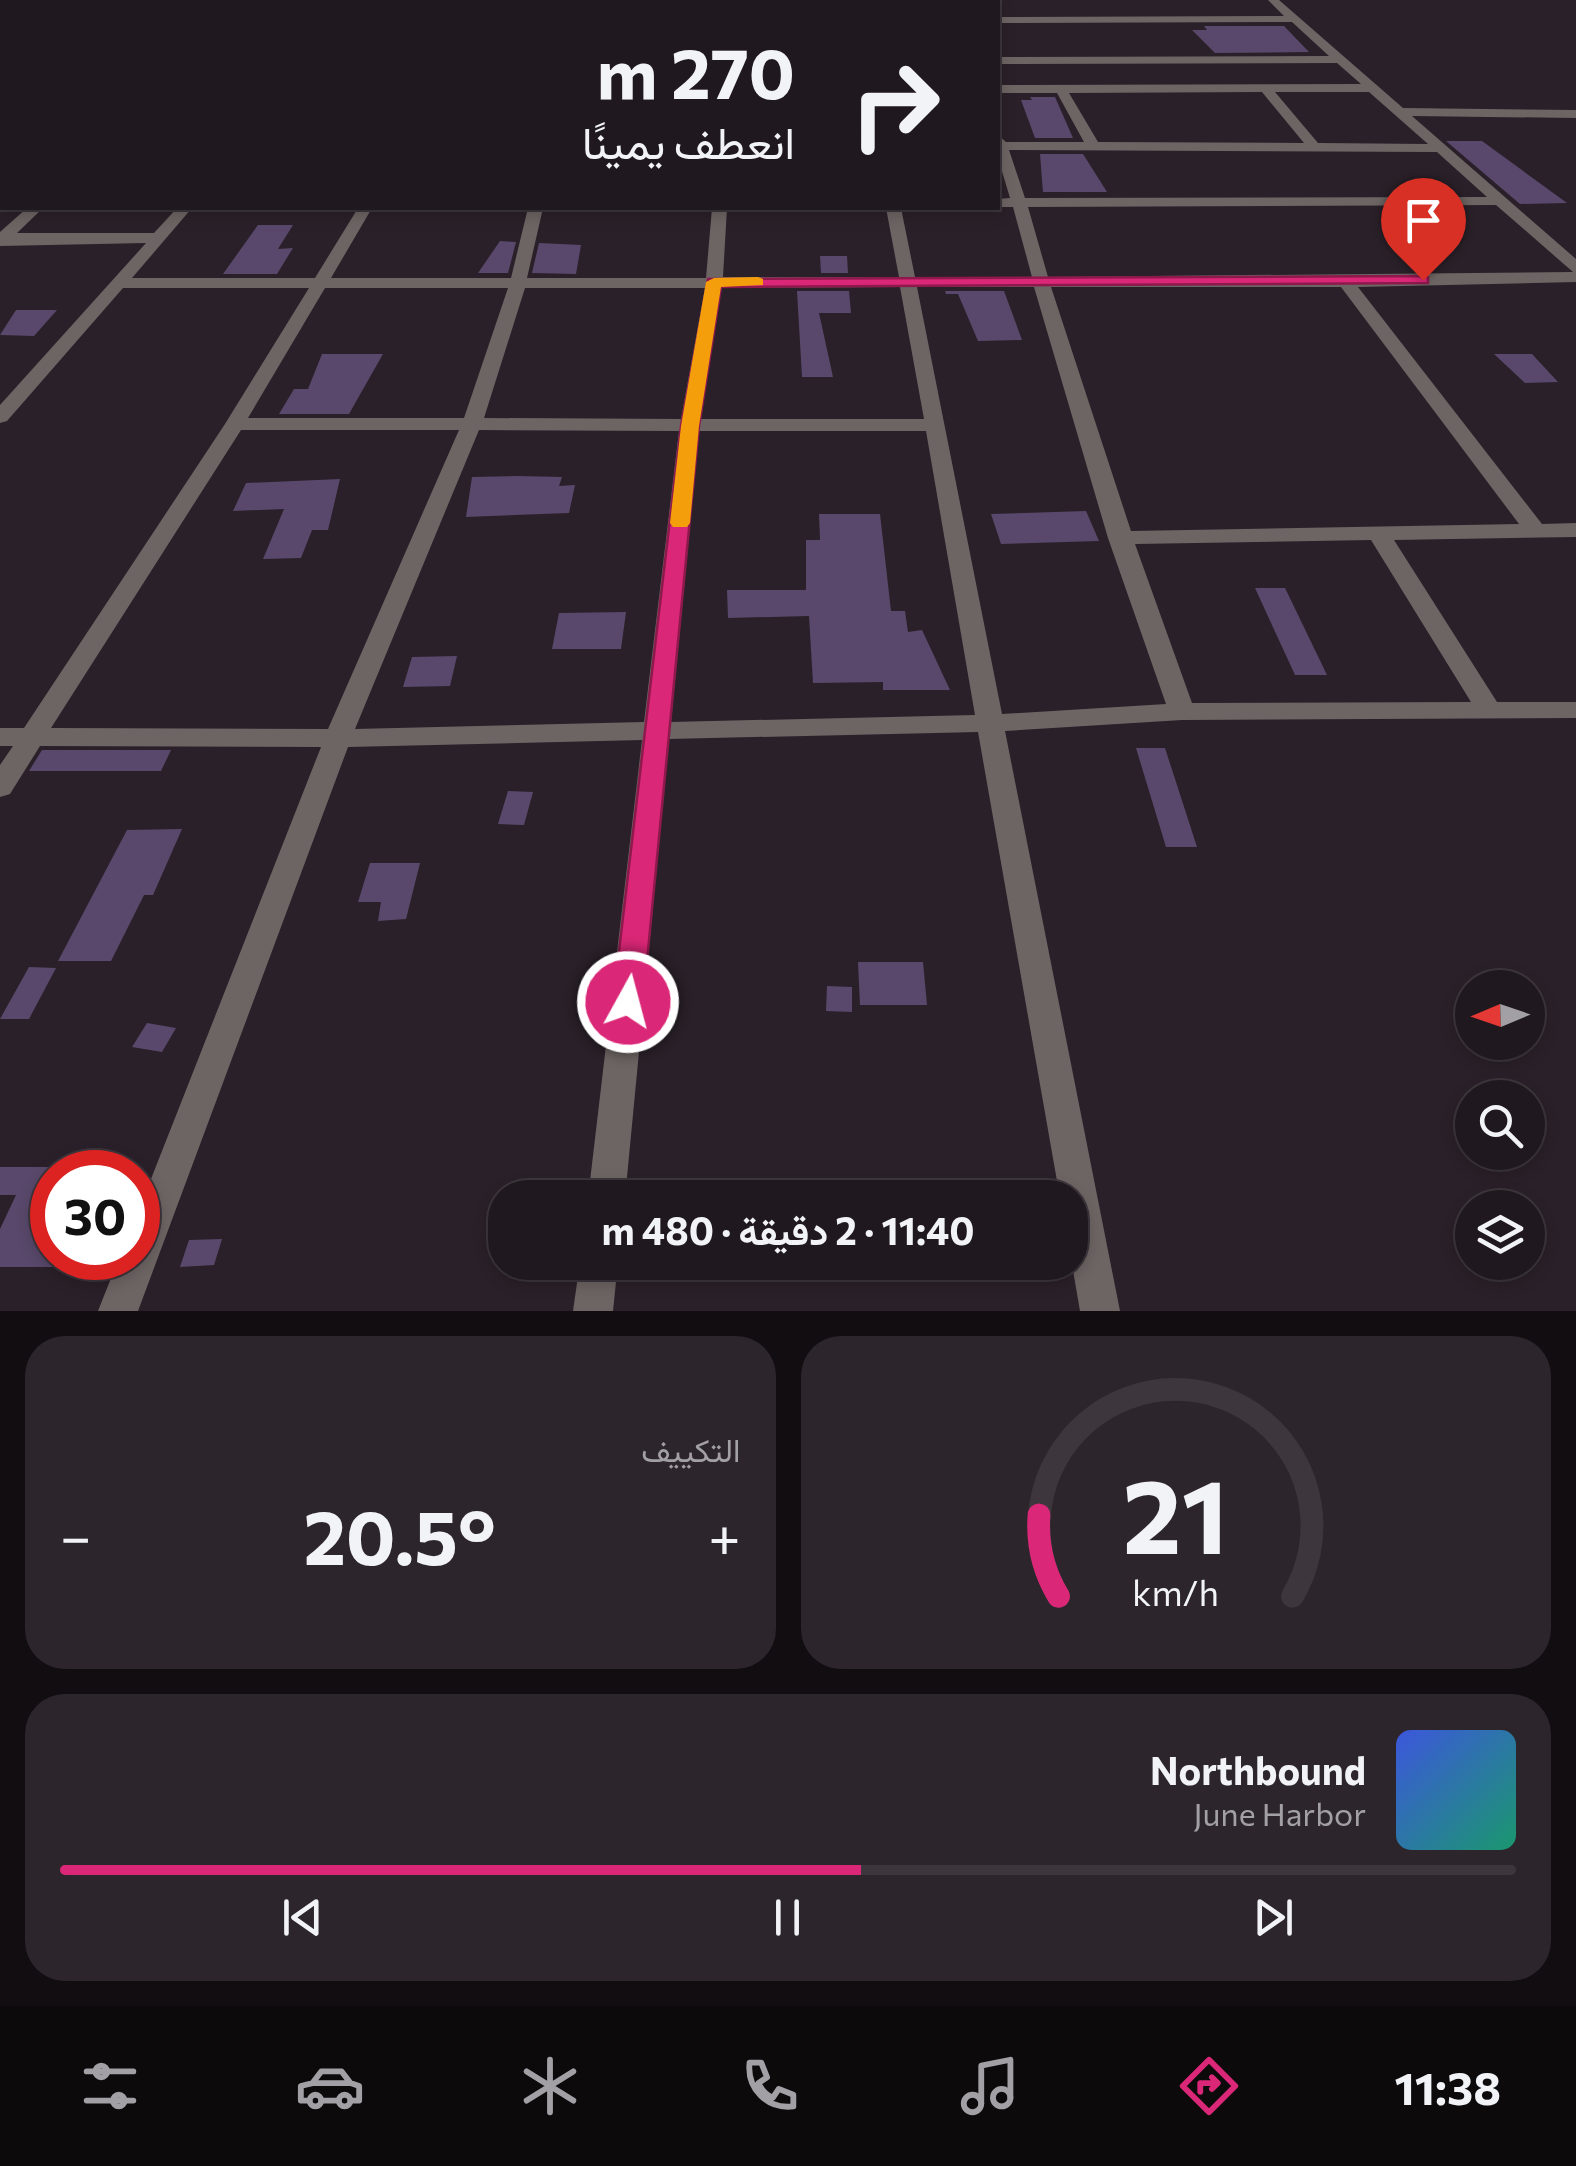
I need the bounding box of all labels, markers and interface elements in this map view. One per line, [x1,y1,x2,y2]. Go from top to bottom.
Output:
text: 270 m [597,28,795,113]
icon: right [830,40,960,170]
text: انعطف يمينًا [582,113,795,168]
pin [1381,178,1466,281]
icon: arrive [1396,193,1451,248]
position arrow [576,950,680,1054]
north arrow [1455,970,1545,1060]
map controls [1455,970,1545,1280]
button: search [1455,1080,1545,1170]
speed limit sign: 30 [30,1150,160,1280]
button: layers [1455,1190,1545,1280]
text: 11:40 · 2 دقيقة · 480 m [601,1206,975,1253]
text: التكييف [641,1429,741,1469]
text: 21 [1123,1448,1229,1575]
text: 20.5° [303,1489,496,1580]
text: − [60,1501,91,1568]
text: + [708,1501,740,1568]
text: km/h [1132,1570,1219,1613]
text: Northbound [1150,1746,1366,1793]
text: June Harbor [1193,1793,1366,1833]
icon: previous [275,1890,330,1945]
icon: pause [760,1890,815,1945]
icon: next [1246,1890,1301,1945]
icon: filters [75,2051,145,2121]
icon: car [295,2051,365,2121]
icon: climate [515,2051,585,2121]
icon: phone [735,2051,805,2121]
icon: music [955,2051,1025,2121]
icon: directions [1174,2051,1244,2121]
text: 11:38 [1394,2059,1501,2114]

